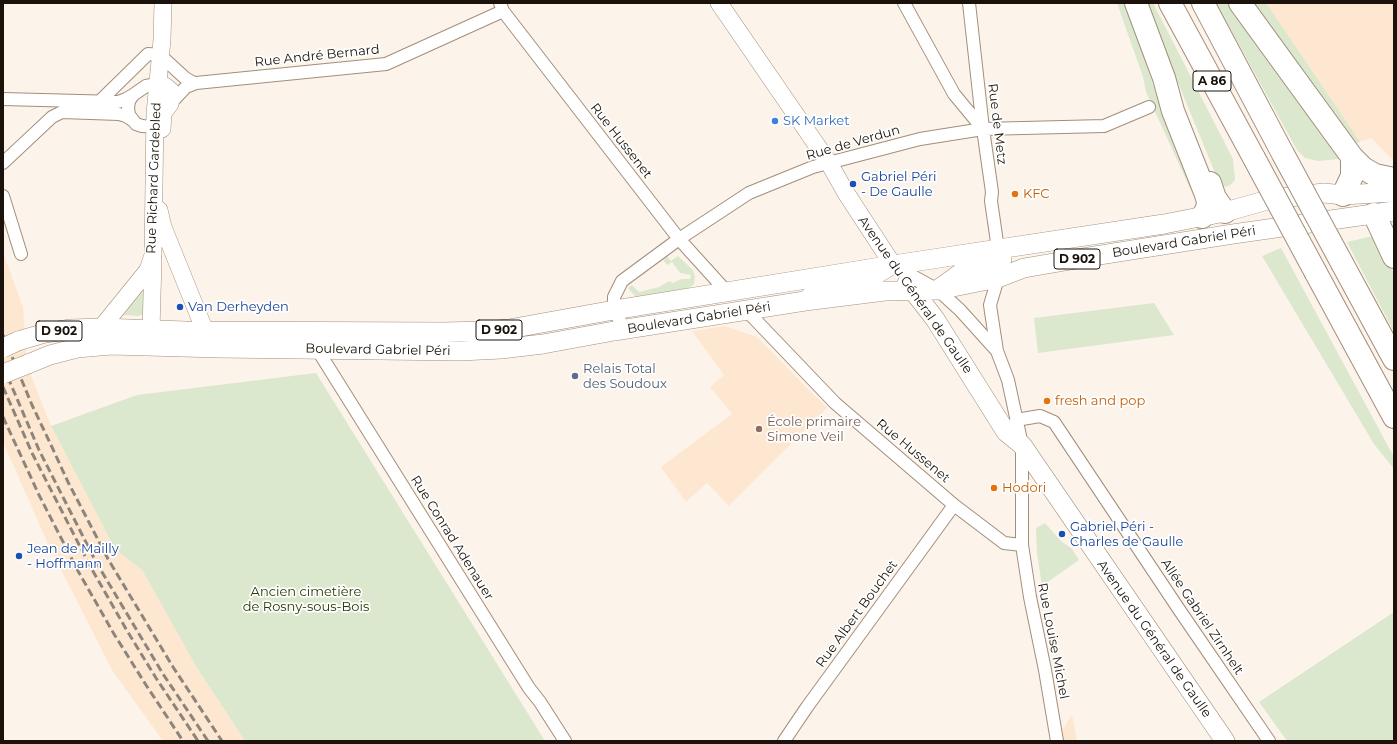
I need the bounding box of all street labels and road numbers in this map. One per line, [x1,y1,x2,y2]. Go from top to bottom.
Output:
street label: Rue André Bernard [254,42,380,70]
road number: A 86 [1193,71,1231,91]
street label: Rue de Metz [984,83,1010,165]
street label: Rue Hussenet [587,100,655,182]
street label: Rue Richard Gardebled [144,102,164,254]
street label: Rue de Verdun [804,122,902,164]
street label: Avenue du Général de Gaulle [855,213,975,377]
street label: Boulevard Gabriel Péri [1111,223,1257,261]
road number: D 902 [1054,249,1100,269]
street label: Boulevard Gabriel Péri [626,299,772,337]
road number: D 902 [476,320,522,340]
road number: D 902 [36,321,82,341]
street label: Boulevard Gabriel Péri [305,341,451,359]
street label: Rue Hussenet [873,416,953,486]
street label: Rue Conrad Adenauer [407,473,497,603]
street label: Allée Gabriel Zirnhelt [1157,556,1247,678]
street label: Rue Albert Bouchet [813,557,901,671]
street label: Avenue du Général de Gaulle [1094,557,1214,721]
street label: Rue Louise Michel [1034,581,1072,701]

